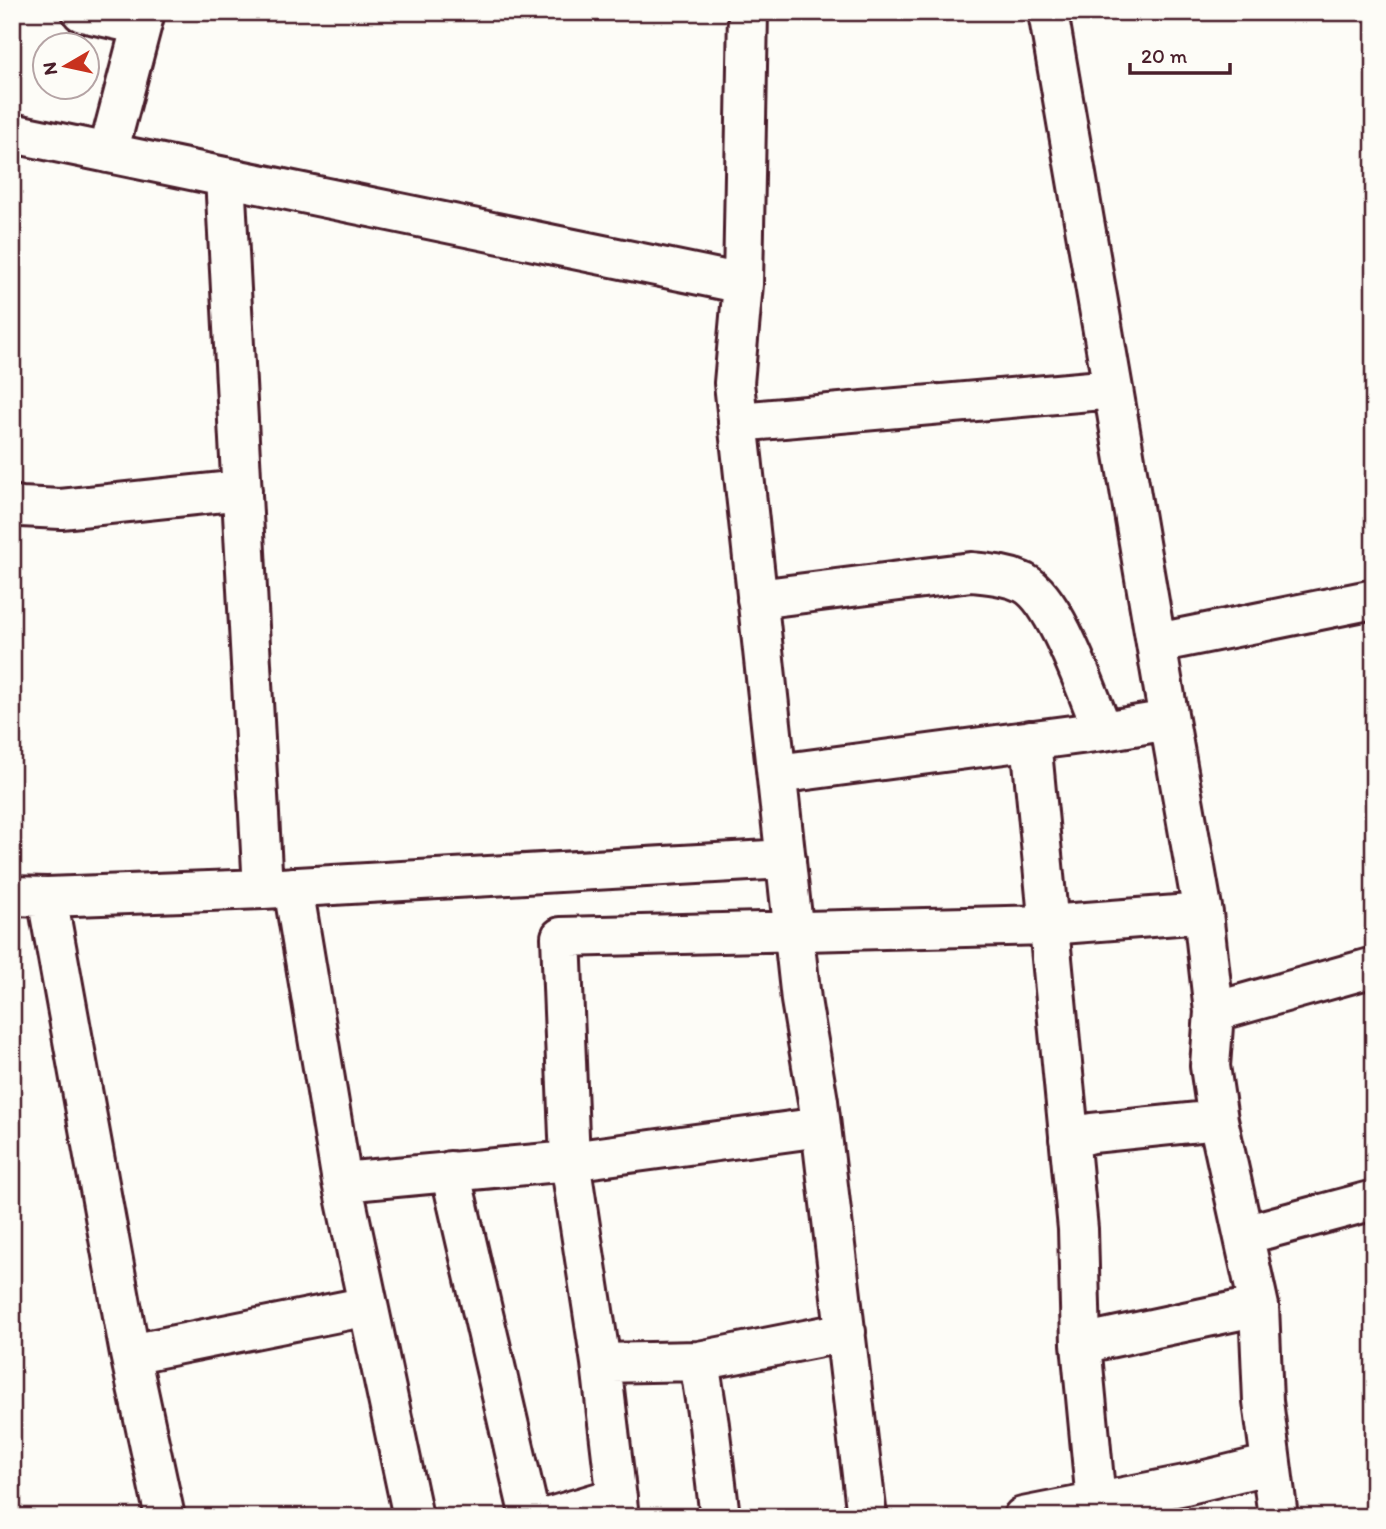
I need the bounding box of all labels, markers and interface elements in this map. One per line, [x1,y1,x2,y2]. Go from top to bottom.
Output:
north arrow [32,32,102,102]
scale bar [1130,32,1230,76]
text: 20 m [1141,43,1188,68]
text: N [37,60,62,77]

